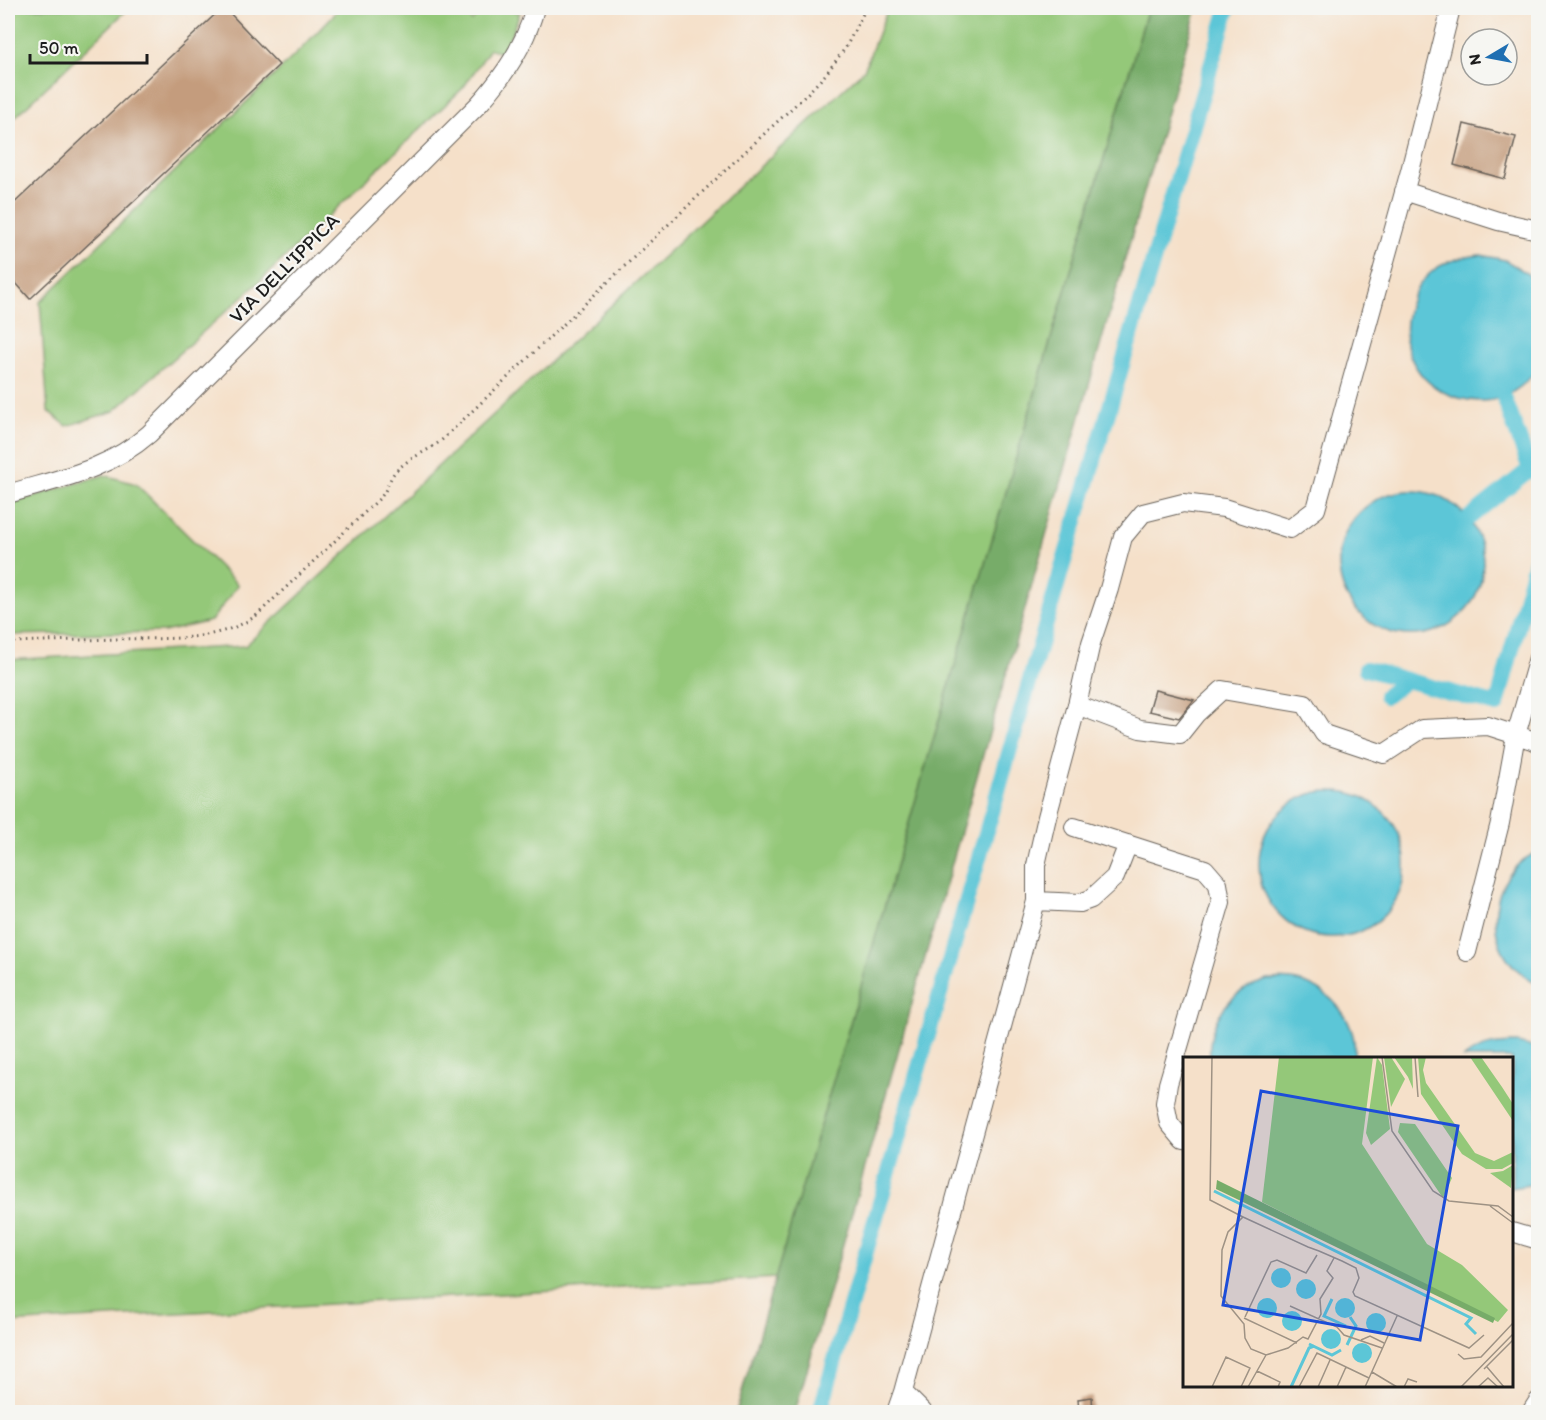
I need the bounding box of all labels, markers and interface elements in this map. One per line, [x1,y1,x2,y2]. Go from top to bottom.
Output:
scale bar [30,27,147,65]
north arrow [1459,27,1519,87]
text: 50 m [39,37,79,59]
text: N [1464,53,1485,66]
street label: VIA DELL'IPPICA [224,208,344,328]
inset map [1183,1057,1513,1387]

